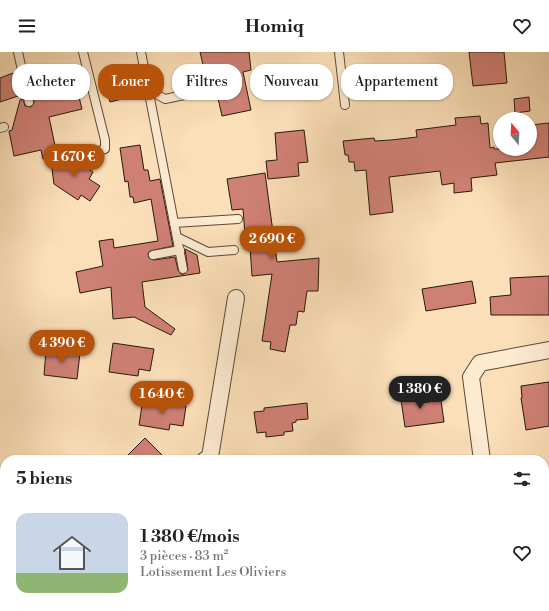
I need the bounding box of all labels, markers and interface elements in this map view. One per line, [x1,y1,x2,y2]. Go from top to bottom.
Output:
icon: menu [16,15,38,37]
text: Homiq [245,15,304,38]
icon: heart [511,15,533,37]
chip: Acheter [12,64,90,100]
chip: Louer [98,64,164,100]
chip: Filtres [172,64,242,100]
chip: Nouveau [250,64,333,100]
chip: Appartement [341,64,453,100]
north arrow [493,112,537,156]
map controls [493,112,537,156]
pin: 1 670 € [37,144,111,178]
text: 1 670 € [52,149,96,165]
pin: 2 690 € [235,226,309,260]
text: 2 690 € [249,231,295,247]
pin: 4 390 € [25,330,99,364]
text: 4 390 € [39,335,85,351]
pin: 1 380 € [383,376,457,410]
pin: 1 640 € [125,381,199,415]
text: 1 380 € [398,381,442,397]
text: 1 640 € [139,386,185,402]
text: 5 biens [16,468,72,490]
icon: filters [511,468,533,490]
text: 1 380 €/mois [140,526,240,548]
icon: home [48,529,96,577]
icon: heart [511,542,533,564]
text: 3 pièces · 83 m² [140,548,228,564]
text: Lotissement Les Oliviers [140,564,286,580]

